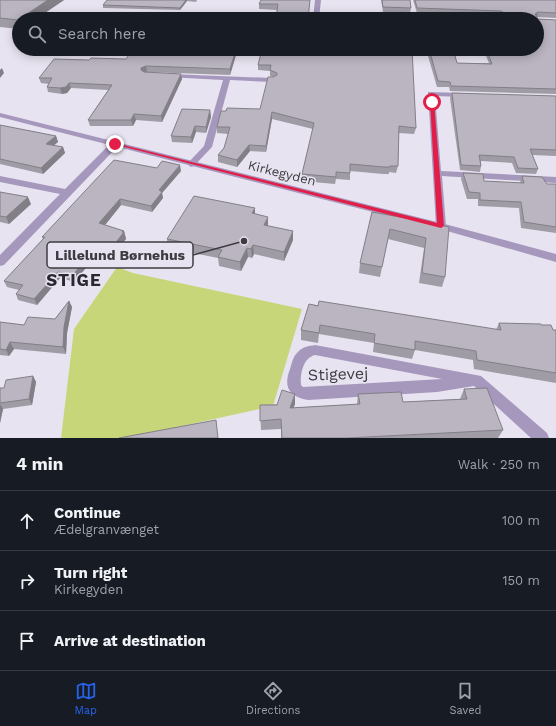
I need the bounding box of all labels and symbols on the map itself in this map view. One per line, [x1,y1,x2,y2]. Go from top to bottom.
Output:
route start [423,93,441,111]
route end [106,135,124,153]
street label: Kirkegyden [247,157,317,189]
callout: Lillelund Børnehus [47,242,193,268]
text: Lillelund Børnehus [55,247,186,263]
district label: STIGE [46,270,102,290]
street label: Stigevej [307,363,369,385]

